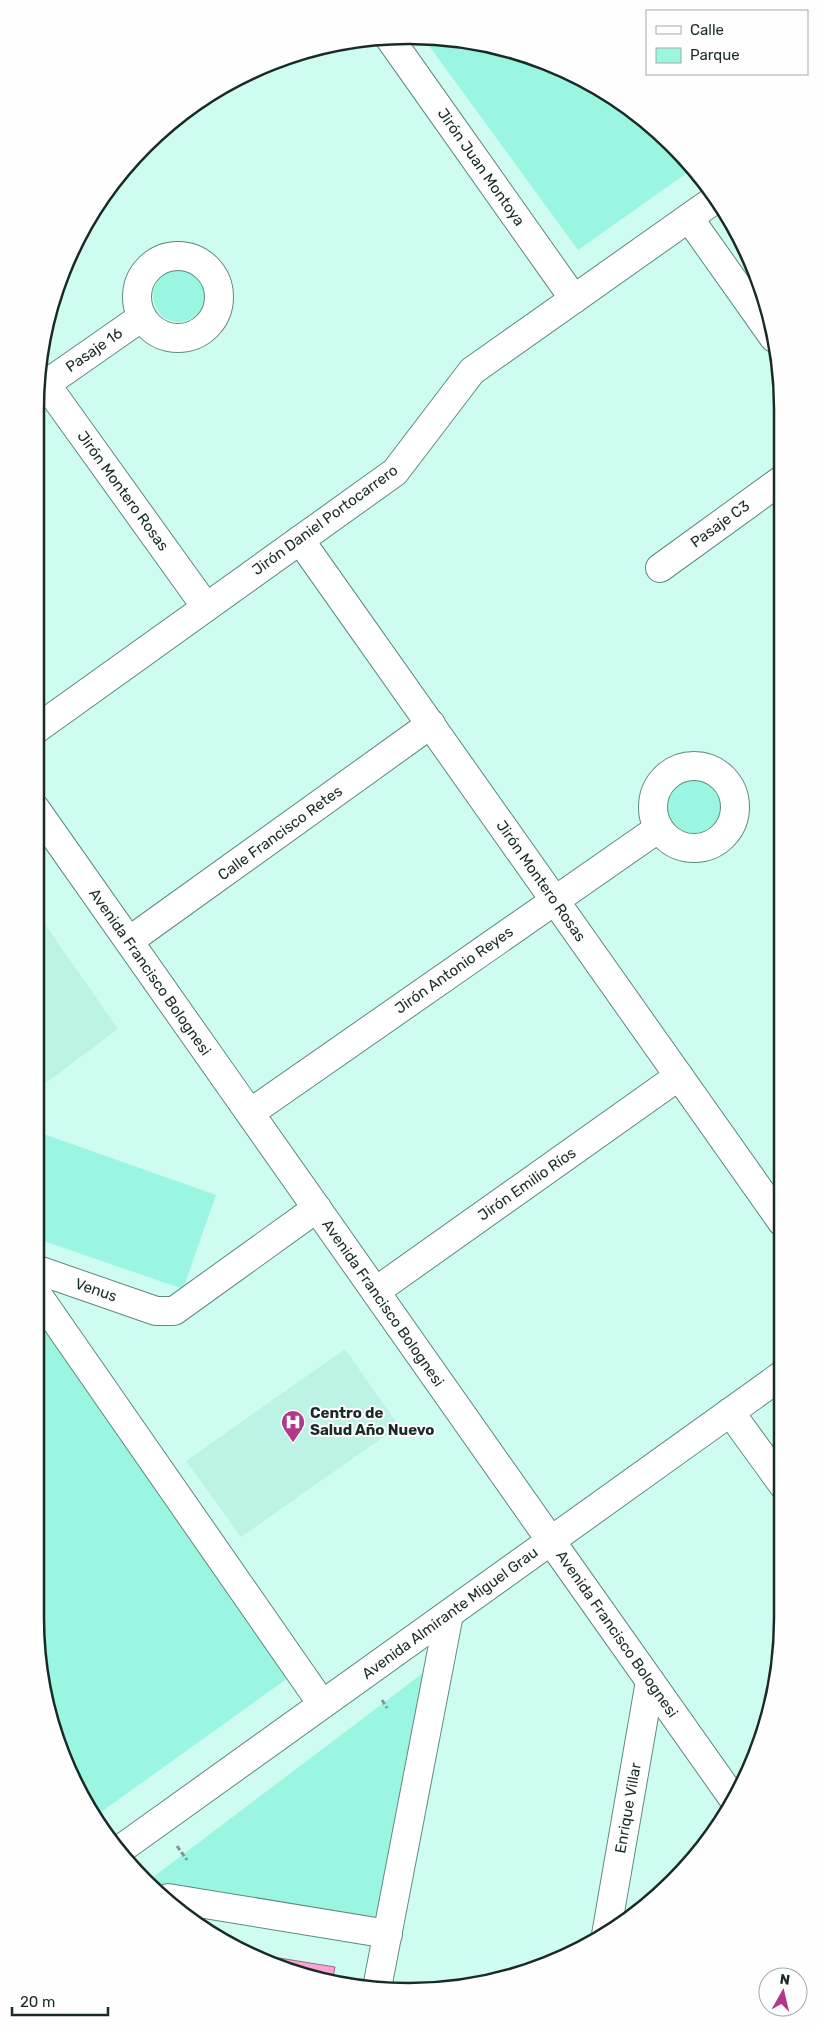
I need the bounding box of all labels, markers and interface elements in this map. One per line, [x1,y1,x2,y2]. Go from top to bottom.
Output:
legend [646,10,808,75]
text: Calle [690,21,724,39]
text: Parque [690,46,740,64]
street label: Jirón Juan Montoya [434,105,528,229]
street label: Pasaje 16 [62,324,126,376]
street label: Jirón Montero Rosas [74,428,173,555]
street label: Jirón Daniel Portocarrero [249,461,401,579]
street label: Pasaje C3 [687,497,753,551]
street label: Calle Francisco Retes [214,782,346,884]
street label: Jirón Montero Rosas [492,817,590,945]
street label: Avenida Francisco Bolognesi [85,885,215,1059]
street label: Jirón Antonio Reyes [391,922,517,1018]
street label: Jirón Emilio Ríos [475,1143,580,1224]
street label: Avenida Francisco Bolognesi [318,1216,448,1390]
street label: Venus [73,1274,120,1306]
place label: Centro de Salud Año Nuevo [310,1404,435,1439]
hospital icon: Centro de Salud Año Nuevo [280,1409,306,1443]
street label: Avenida Almirante Miguel Grau [359,1543,541,1683]
street label: Avenida Francisco Bolognesi [552,1547,682,1721]
street label: Enrique Villar [611,1761,645,1855]
north arrow [758,1967,808,2017]
text: N [779,1971,791,1989]
scale bar [12,1984,109,2016]
text: 20 m [20,1993,55,2011]

